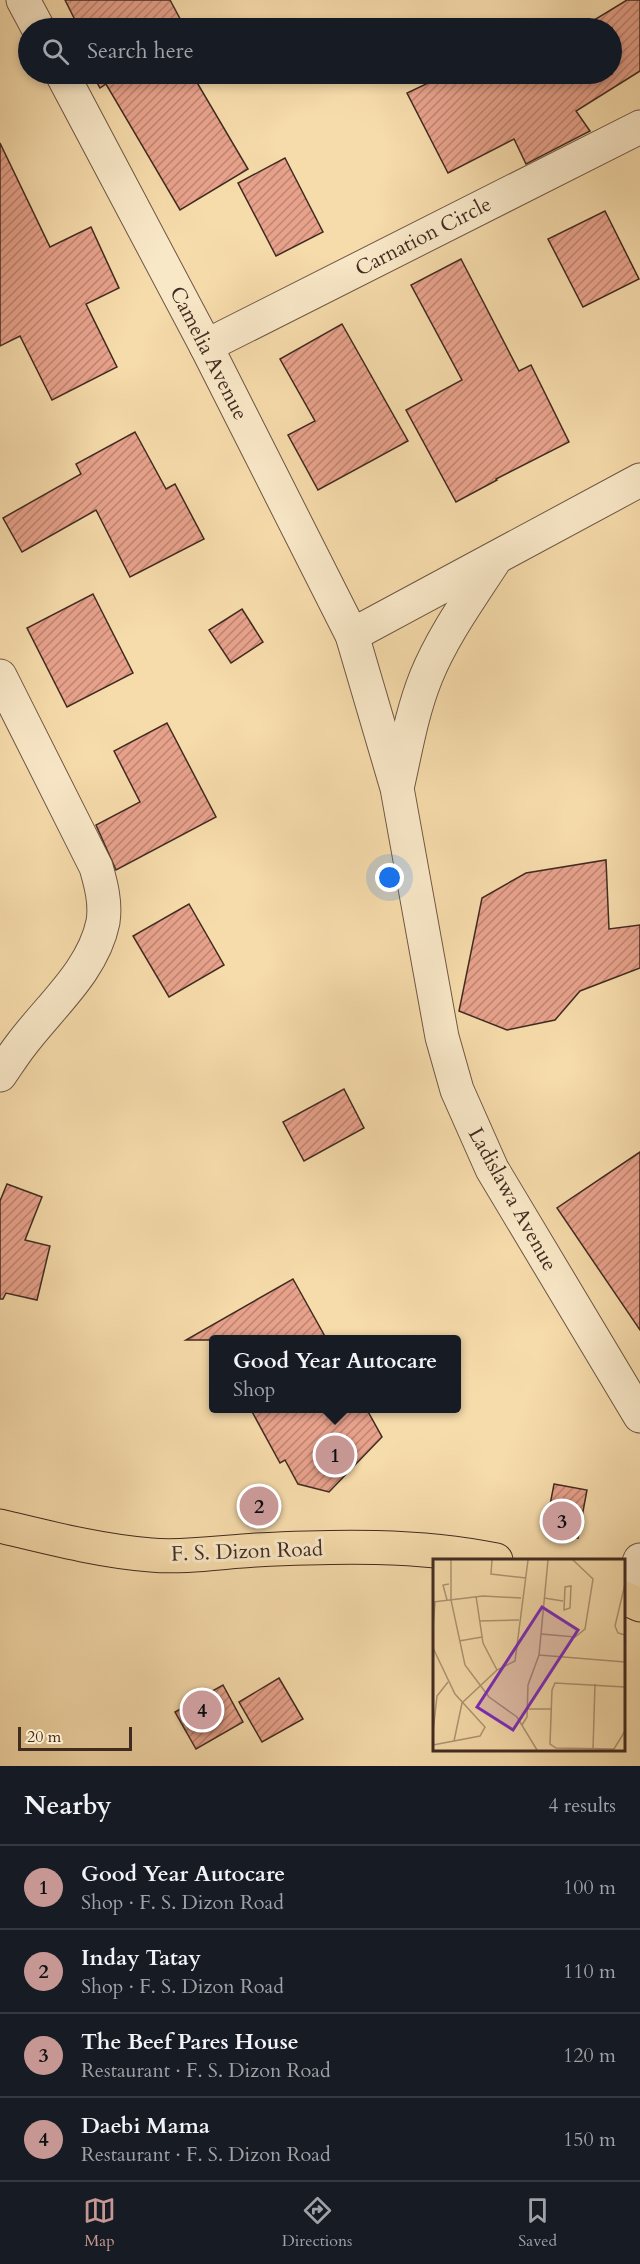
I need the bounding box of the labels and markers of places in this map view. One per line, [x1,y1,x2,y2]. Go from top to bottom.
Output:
pin: 1 [316,1432,354,1478]
pin: 2 [240,1484,278,1528]
pin: 3 [542,1498,582,1544]
pin: 4 [182,1688,222,1732]

